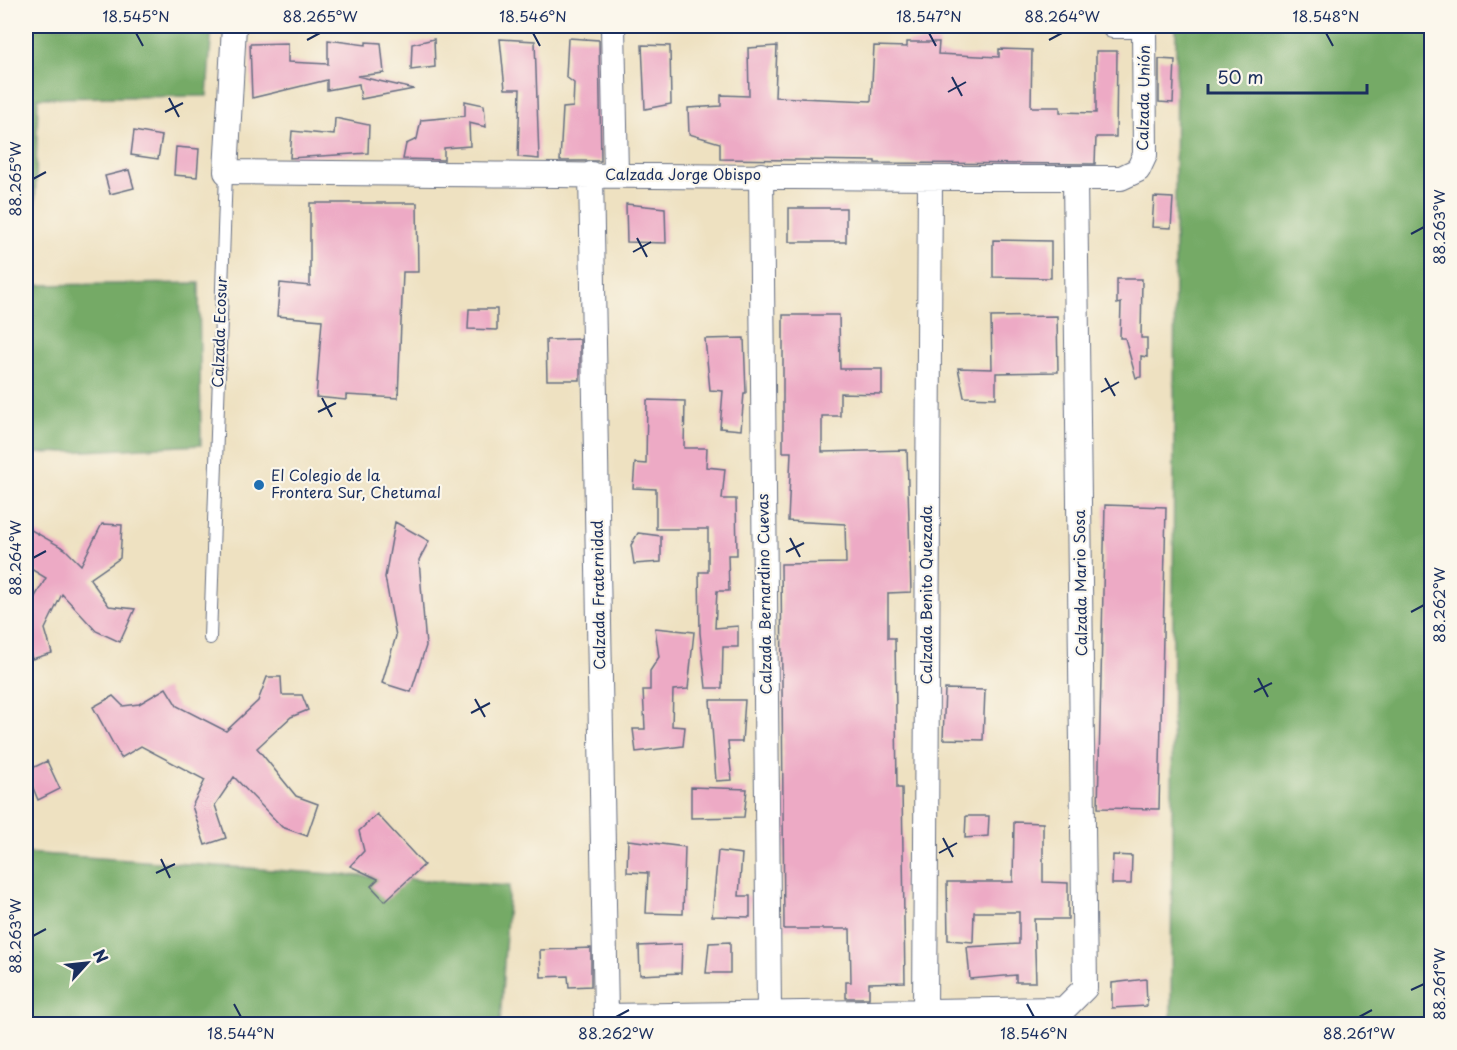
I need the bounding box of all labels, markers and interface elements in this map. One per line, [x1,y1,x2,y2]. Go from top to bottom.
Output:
text: 18.545°N [102,4,170,27]
text: 88.265°W [282,4,358,27]
text: 18.546°N [499,4,567,27]
text: 18.547°N [896,4,962,27]
text: 88.264°W [1024,4,1100,27]
text: 18.548°N [1293,4,1359,27]
street label: Calzada Unión [1130,45,1155,151]
scale bar [1208,57,1367,95]
text: 50 m [1217,63,1264,90]
text: 88.265°W [3,141,26,217]
street label: Calzada Jorge Obispo [605,162,761,185]
text: 88.263°W [1427,189,1450,265]
street label: Calzada Ecosur [205,275,232,388]
place label: El Colegio de la Frontera Sur, Chetumal [271,463,441,503]
marker: El Colegio de la Frontera Sur, Chetumal [252,478,266,492]
street label: Calzada Bernardino Cuevas [750,493,777,695]
street label: Calzada Benito Quezada [914,505,937,684]
street label: Calzada Mario Sosa [1067,510,1092,656]
text: 88.264°W [3,520,26,596]
street label: Calzada Fraternidad [585,520,610,670]
text: 88.262°W [1427,566,1450,643]
text: 88.263°W [3,898,26,974]
north arrow [57,933,117,993]
text: N [88,945,115,967]
text: 88.261°W [1427,947,1450,1020]
text: 18.544°N [207,1021,275,1044]
text: 88.262°W [578,1021,655,1044]
text: 18.546°N [1000,1021,1068,1044]
text: 88.261°W [1323,1021,1396,1044]

